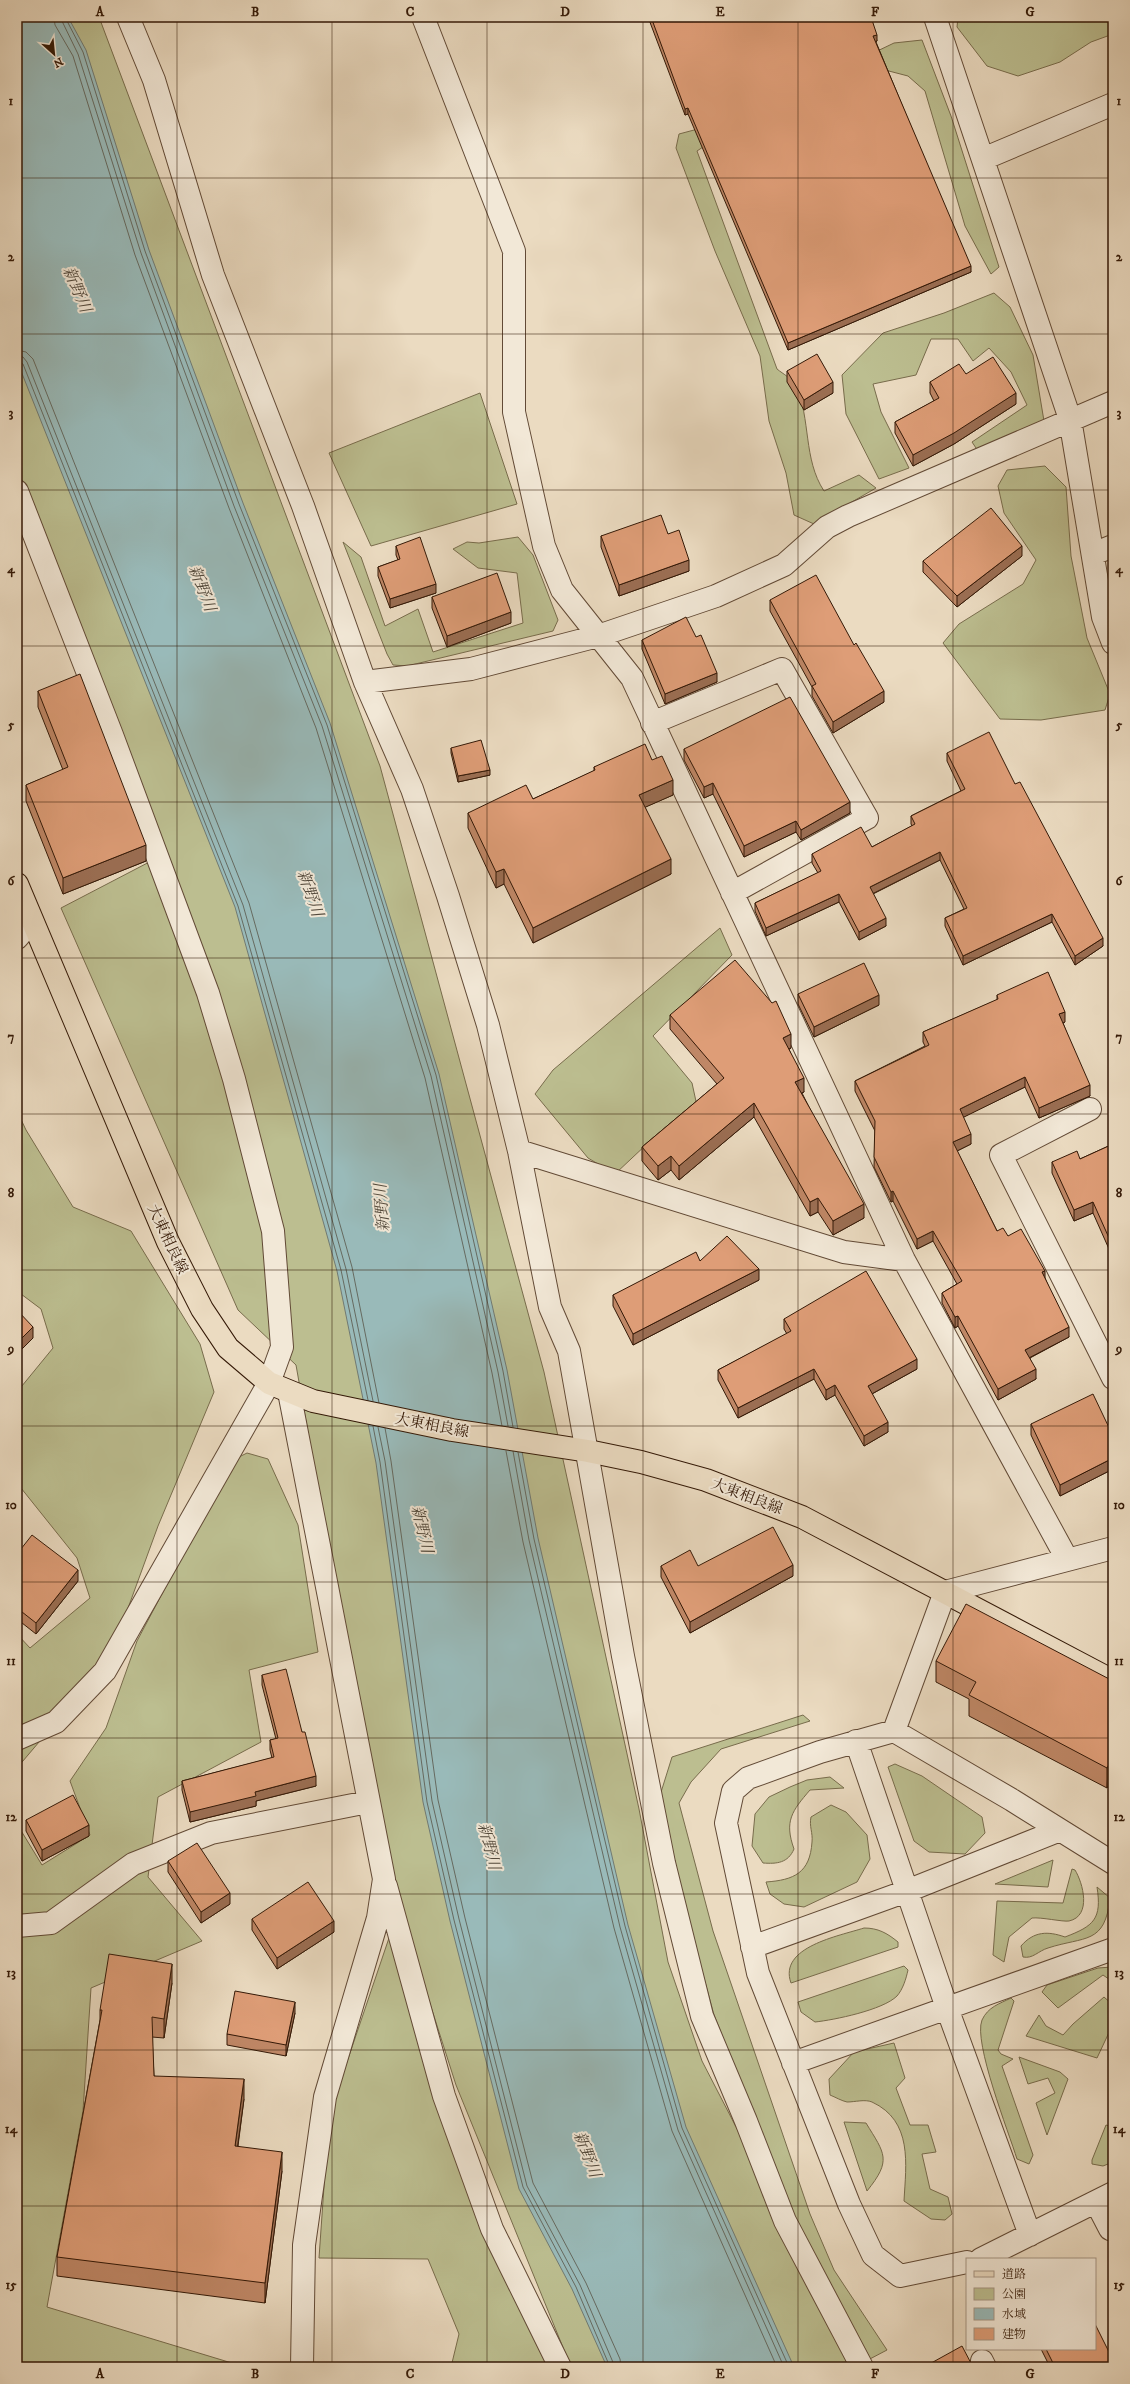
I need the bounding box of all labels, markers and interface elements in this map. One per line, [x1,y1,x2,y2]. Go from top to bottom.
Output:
text: A [95,4,105,20]
text: B [251,4,259,20]
text: C [406,4,415,20]
text: D [560,4,570,20]
text: E [715,4,725,20]
text: F [871,4,880,20]
text: G [1025,4,1035,20]
north arrow [34,34,74,74]
text: N [51,54,65,70]
text: 1 [9,93,14,109]
text: 1 [1117,93,1122,109]
text: 2 [8,249,15,265]
text: 2 [1116,249,1123,265]
water label: 新野川 [58,263,96,317]
text: 3 [9,405,14,421]
text: 3 [1117,405,1122,421]
text: 4 [6,561,15,578]
text: 4 [1114,561,1123,578]
water label: 新野川 [184,562,221,616]
text: 5 [7,717,15,733]
text: 5 [1115,717,1123,733]
water label: 新野川 [293,867,328,921]
text: 6 [8,873,16,889]
text: 6 [1116,873,1124,889]
text: 7 [8,1029,15,1045]
text: 7 [1116,1029,1123,1045]
water label: 新野川 [370,1181,394,1233]
text: 8 [8,1185,15,1201]
text: 8 [1116,1185,1123,1201]
street label: 大東相良線 [143,1201,192,1277]
text: 9 [7,1341,14,1357]
text: 9 [1115,1341,1122,1357]
street label: 大東相良線 [393,1409,471,1442]
street label: 大東相良線 [708,1474,785,1519]
text: 10 [5,1497,17,1513]
text: 10 [1113,1497,1125,1513]
water label: 新野川 [407,1504,438,1557]
text: 11 [6,1653,16,1669]
text: 11 [1114,1653,1124,1669]
text: 12 [5,1809,17,1825]
text: 12 [1113,1809,1125,1825]
water label: 新野川 [474,1821,505,1874]
text: 13 [6,1965,16,1981]
text: 13 [1114,1965,1124,1981]
text: 14 [5,2121,18,2138]
text: 14 [1113,2121,1126,2138]
water label: 新野川 [569,2128,606,2182]
legend [966,2258,1096,2350]
text: 道路 [1002,2267,1026,2282]
text: 15 [5,2277,17,2293]
text: 15 [1113,2277,1125,2293]
text: 公園 [1002,2287,1026,2302]
text: 水域 [1002,2307,1026,2322]
text: 建物 [1002,2327,1026,2342]
text: A [95,2366,105,2382]
text: B [251,2366,259,2382]
text: C [406,2366,415,2382]
text: D [560,2366,570,2382]
text: E [715,2366,725,2382]
text: F [871,2366,880,2382]
text: G [1025,2366,1035,2382]

